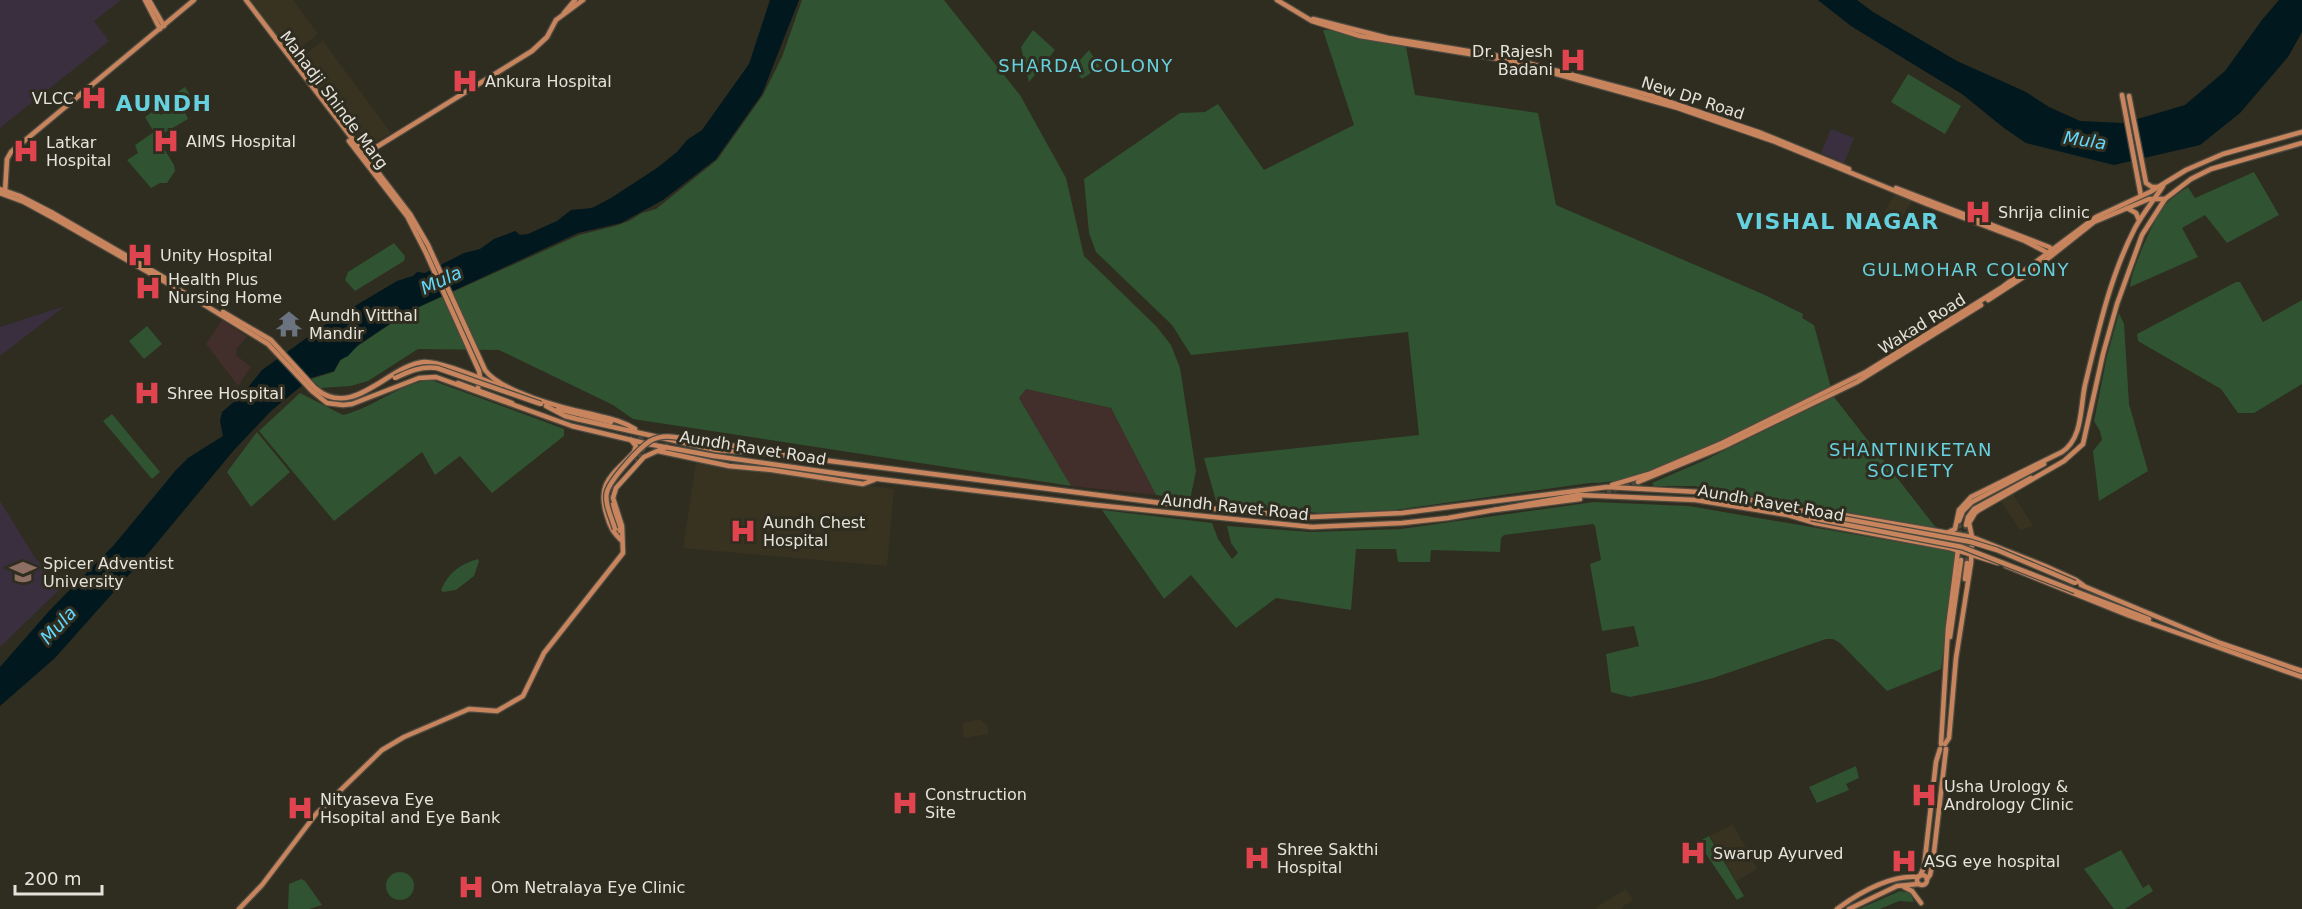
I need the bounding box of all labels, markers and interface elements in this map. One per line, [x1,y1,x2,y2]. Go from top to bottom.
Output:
street label: Mahadji Shinde Marg [276,27,392,173]
place label: Dr. Rajesh Badani [1472,42,1553,79]
hospital icon: Dr. Rajesh Badani [1558,45,1588,75]
district label: SHARDA COLONY [998,55,1174,76]
hospital icon: Ankura Hospital [450,66,480,96]
place label: Ankura Hospital [485,72,612,91]
street label: New DP Road [1639,72,1747,124]
hospital icon: VLCC [79,83,109,113]
place label: VLCC [32,89,74,108]
district label: AUNDH [116,91,212,116]
hospital icon: AIMS Hospital [151,126,181,156]
water label: Mula [2062,127,2108,153]
place label: AIMS Hospital [186,132,296,151]
place label: Latkar Hospital [46,133,111,170]
hospital icon: Latkar Hospital [11,136,41,166]
hospital icon: Shrija clinic [1963,197,1993,227]
place label: Shrija clinic [1998,203,2090,222]
district label: VISHAL NAGAR [1736,209,1940,234]
hospital icon: Unity Hospital [125,240,155,270]
place label: Unity Hospital [160,246,272,265]
district label: GULMOHAR COLONY [1862,259,2070,280]
water label: Mula [417,261,465,299]
place label: Health Plus Nursing Home [168,270,282,307]
hospital icon: Health Plus Nursing Home [133,273,163,303]
street label: Wakad Road [1875,290,1969,358]
place label: Aundh Vitthal Mandir [309,306,418,343]
temple icon: Aundh Vitthal Mandir [274,309,304,339]
hospital icon: Shree Hospital [132,378,162,408]
place label: Shree Hospital [167,384,284,403]
street label: Aundh Ravet Road [678,427,828,469]
district label: SHANTINIKETAN SOCIETY [1829,439,1993,481]
street label: Aundh Ravet Road [1696,481,1846,525]
street label: Aundh Ravet Road [1160,490,1310,524]
place label: Aundh Chest Hospital [763,513,865,550]
hospital icon: Aundh Chest Hospital [728,516,758,546]
place label: Spicer Adventist University [43,554,174,591]
school or university icon: Spicer Adventist University [8,557,38,587]
water label: Mula [36,602,80,648]
place label: Usha Urology & Andrology Clinic [1944,777,2074,814]
hospital icon: Usha Urology & Andrology Clinic [1909,780,1939,810]
place label: Construction Site [925,785,1027,822]
hospital icon: Construction Site [890,788,920,818]
place label: Nityaseva Eye Hsopital and Eye Bank [320,790,501,827]
hospital icon: Nityaseva Eye Hsopital and Eye Bank [285,793,315,823]
hospital icon: Swarup Ayurved [1678,838,1708,868]
place label: Shree Sakthi Hospital [1277,840,1378,877]
hospital icon: Shree Sakthi Hospital [1242,843,1272,873]
place label: Swarup Ayurved [1713,844,1844,863]
hospital icon: ASG eye hospital [1889,846,1919,876]
place label: ASG eye hospital [1924,852,2060,871]
scale bar [15,858,102,896]
text: 200 m [24,868,82,889]
hospital icon: Om Netralaya Eye Clinic [456,872,486,902]
place label: Om Netralaya Eye Clinic [491,878,685,897]

